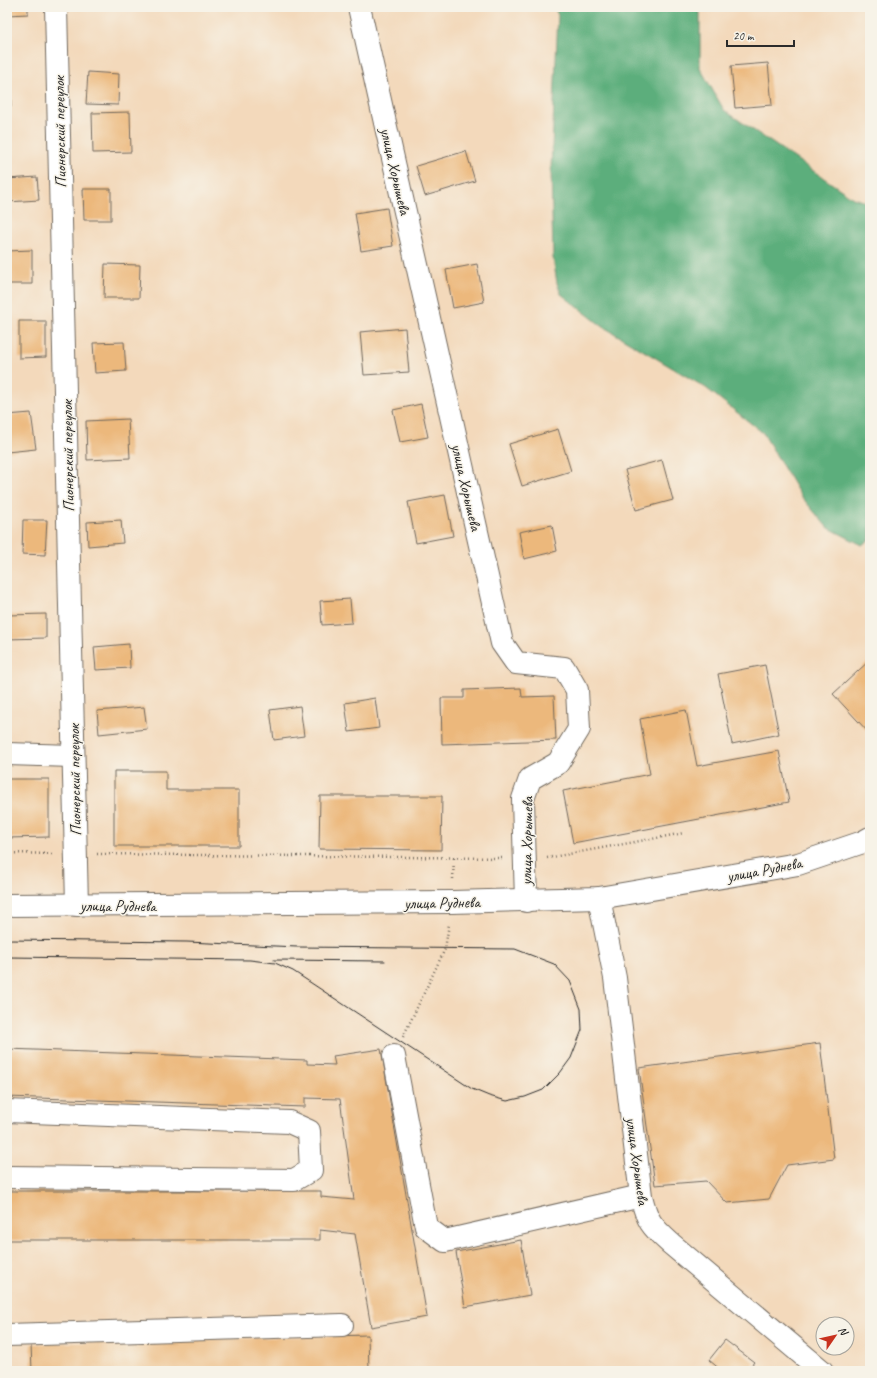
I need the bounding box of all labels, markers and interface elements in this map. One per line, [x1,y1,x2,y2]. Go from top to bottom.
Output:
scale bar [727,22,794,48]
text: 20 m [733,28,755,44]
street label: Пионерский переулок [49,74,71,188]
street label: улица Хорышева [375,125,415,218]
street label: Пионерский переулок [57,398,79,512]
street label: улица Хорышева [446,441,486,534]
street label: Пионерский переулок [64,722,86,836]
street label: улица Хорышева [516,795,538,886]
street label: улица Руднева [724,853,805,887]
street label: улица Руднева [403,892,482,914]
street label: улица Руднева [79,896,157,916]
street label: улица Хорышева [621,1115,653,1208]
north arrow [815,1316,855,1356]
text: N [836,1324,852,1339]

